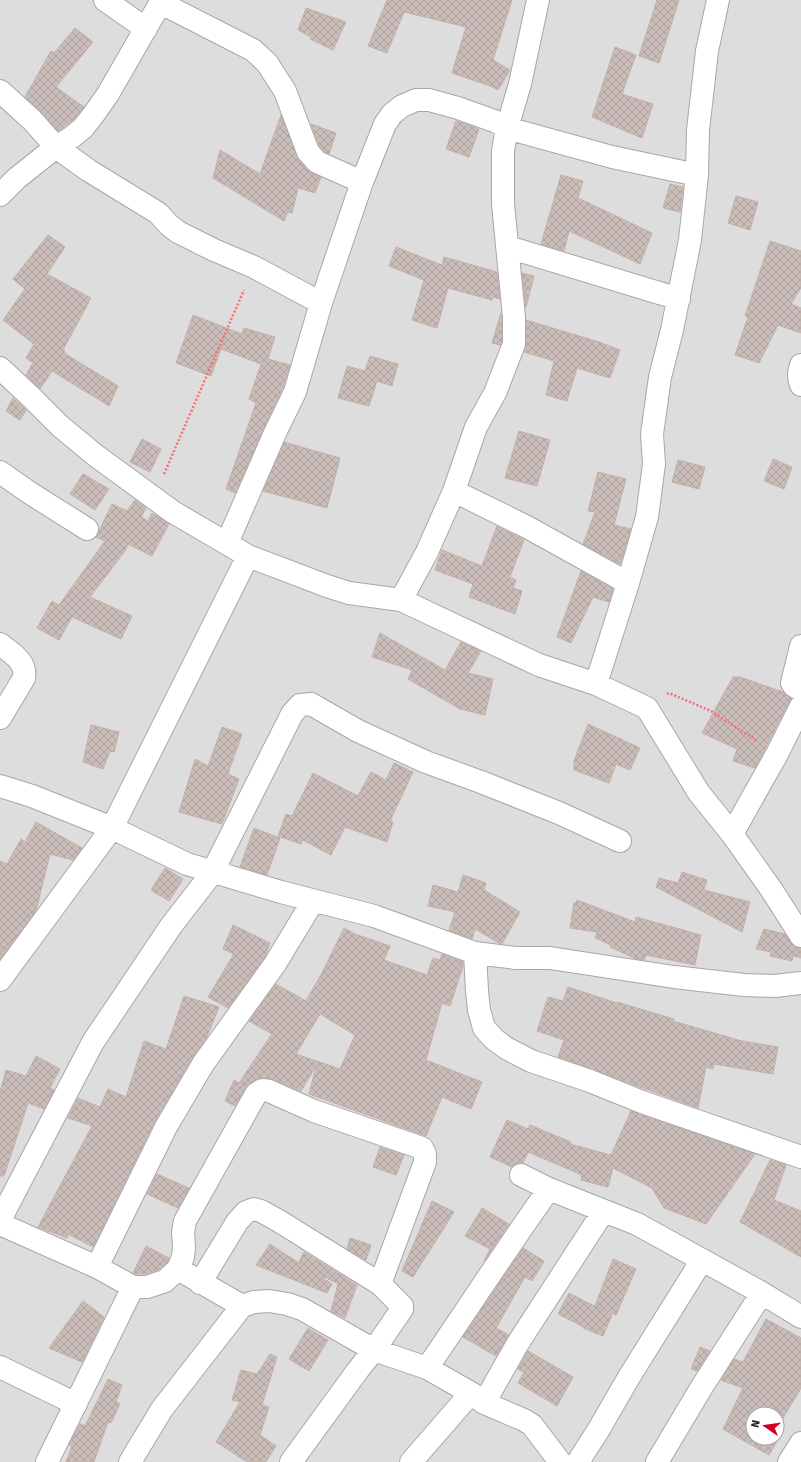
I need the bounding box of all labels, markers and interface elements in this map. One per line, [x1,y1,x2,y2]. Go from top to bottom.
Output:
north arrow [745,1406,785,1446]
text: N [749,1419,763,1429]

